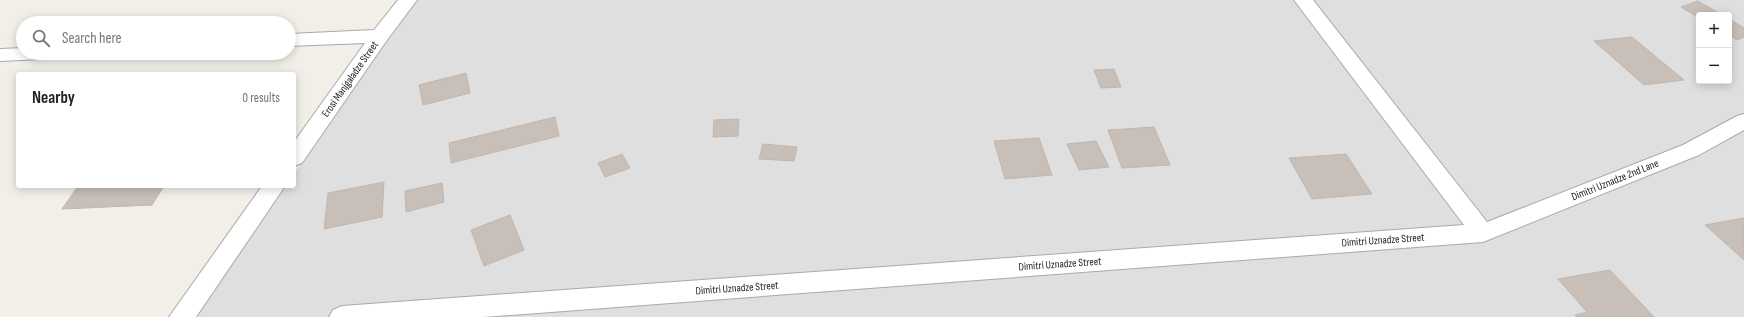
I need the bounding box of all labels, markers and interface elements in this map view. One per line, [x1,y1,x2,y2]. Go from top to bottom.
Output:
map controls [1696,12,1732,84]
button: + [1696,12,1732,48]
search box [16,16,296,60]
icon: search [30,27,52,49]
text: Search here [62,29,122,48]
street label: Erosi Manjgaladze Street [319,38,381,120]
button: − [1696,48,1732,84]
text: Nearby [32,88,75,108]
text: 0 results [242,90,280,106]
street label: Dimitri Uznadze 2nd Lane [1570,157,1660,203]
street label: Dimitri Uznadze Street [1341,231,1425,249]
street label: Dimitri Uznadze Street [1018,255,1102,273]
street label: Dimitri Uznadze Street [695,279,779,297]

